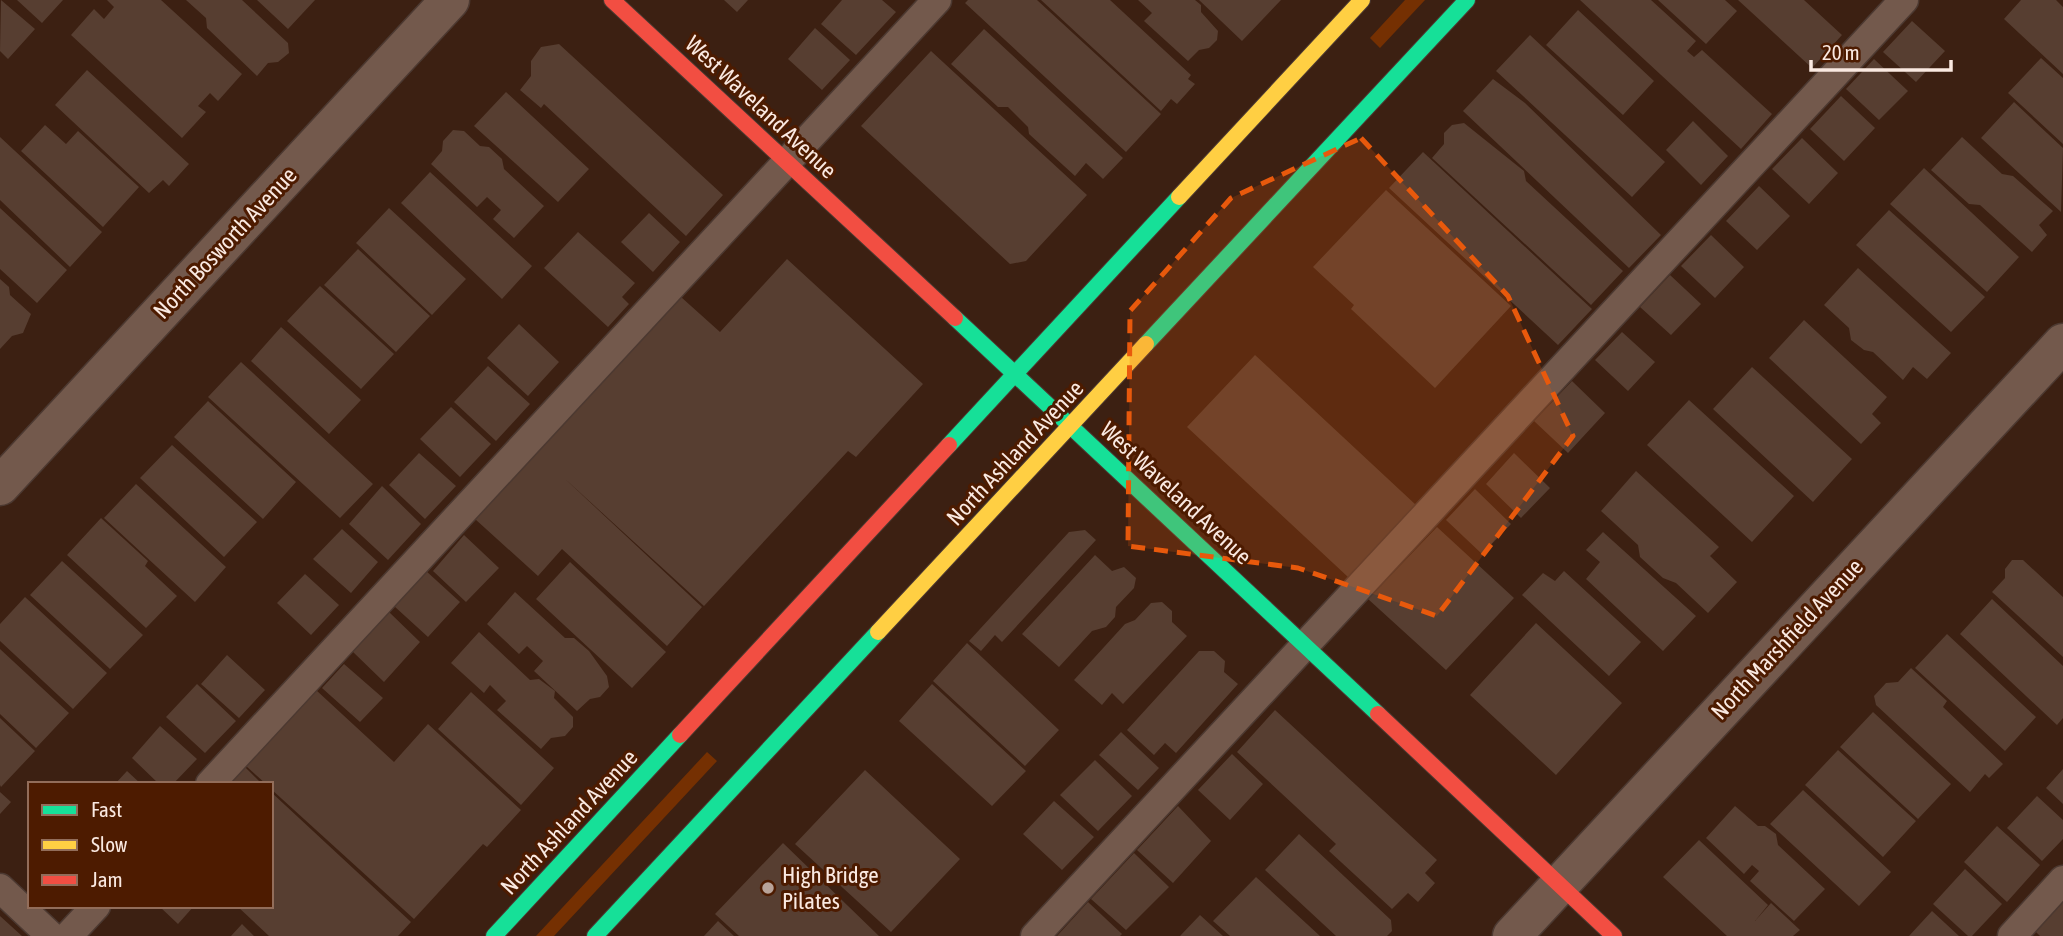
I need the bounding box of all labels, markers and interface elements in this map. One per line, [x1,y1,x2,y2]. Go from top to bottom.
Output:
scale bar [1811,28,1951,72]
street label: West Waveland Avenue [680,31,842,183]
text: 20 m [1822,40,1860,64]
street label: North Bosworth Avenue [148,162,302,324]
street label: North Ashland Avenue [941,375,1089,531]
street label: West Waveland Avenue [1095,417,1257,569]
street label: North Marshfield Avenue [1706,553,1868,725]
street label: North Ashland Avenue [495,744,643,900]
legend [28,782,273,908]
text: Fast [91,797,122,821]
text: Slow [91,832,128,856]
place label: High Bridge Pilates [782,862,879,914]
text: Jam [91,867,123,891]
marker: High Bridge Pilates [760,880,776,896]

